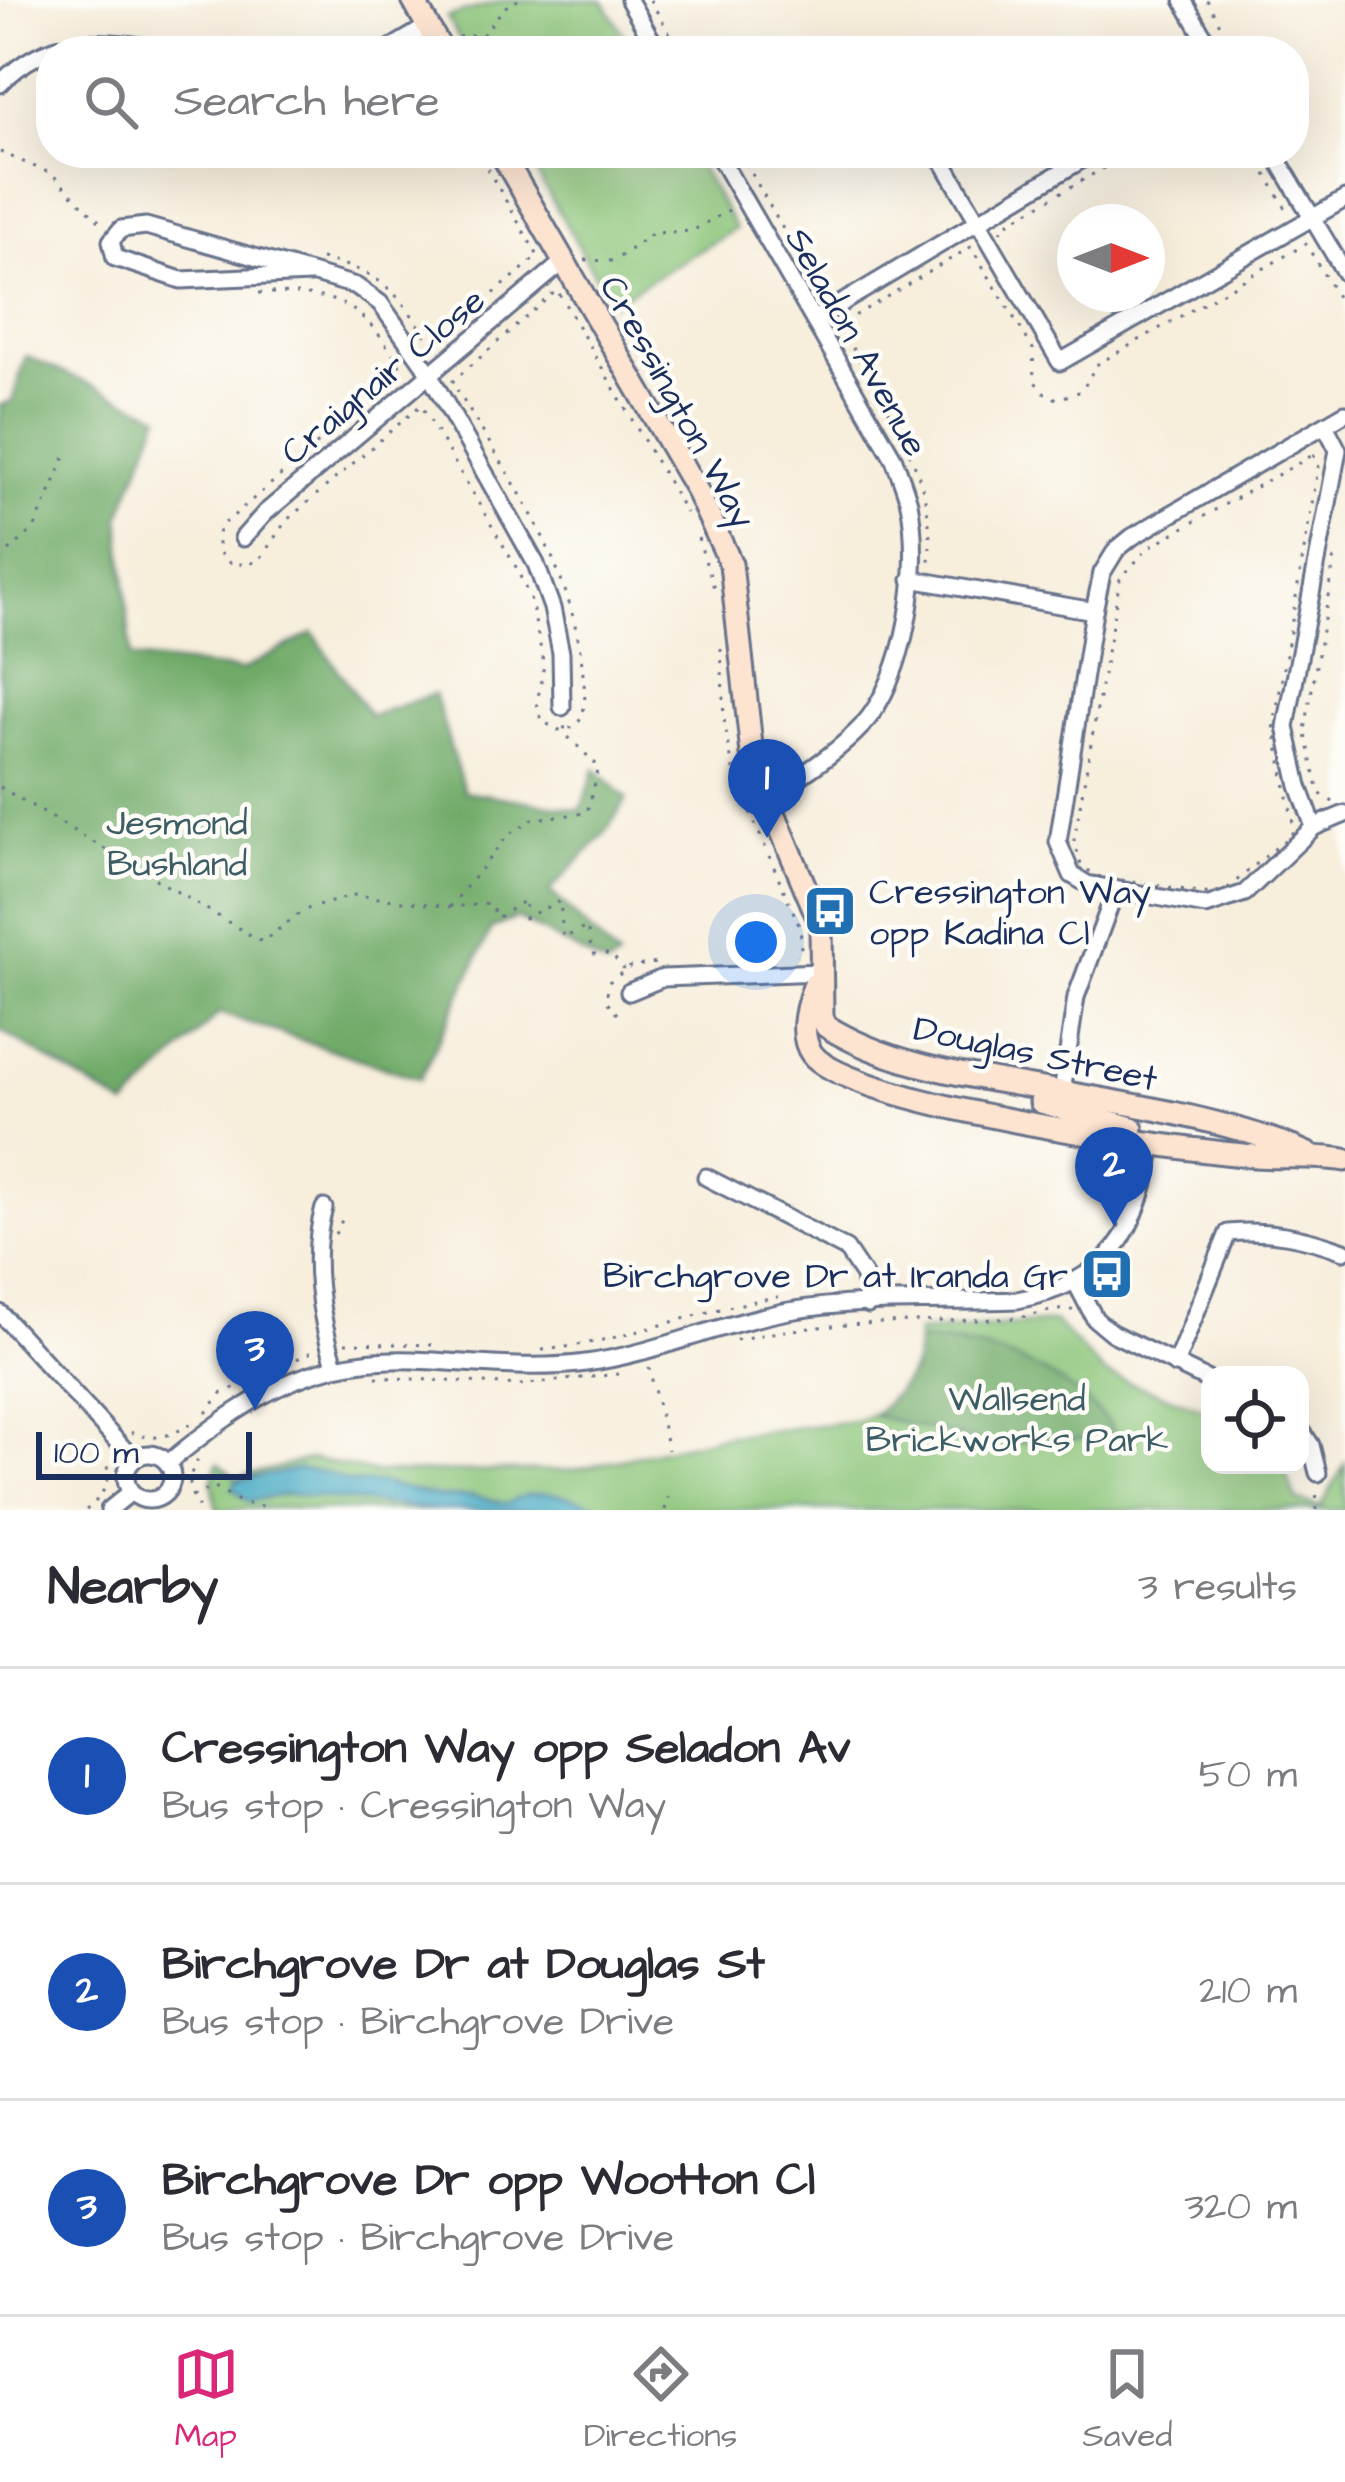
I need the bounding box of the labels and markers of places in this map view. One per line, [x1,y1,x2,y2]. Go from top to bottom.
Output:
pin: 1 [728,739,806,838]
place label: Cressington Way opp Kadina Cl [869,867,1151,959]
bus stop icon: Cressington Way opp Kadina Cl [802,883,858,939]
pin: 2 [1075,1127,1153,1226]
bus stop icon: Birchgrove Dr at Iranda Gr [1079,1246,1135,1302]
place label: Birchgrove Dr at Iranda Gr [603,1251,1068,1303]
pin: 3 [216,1311,294,1410]

